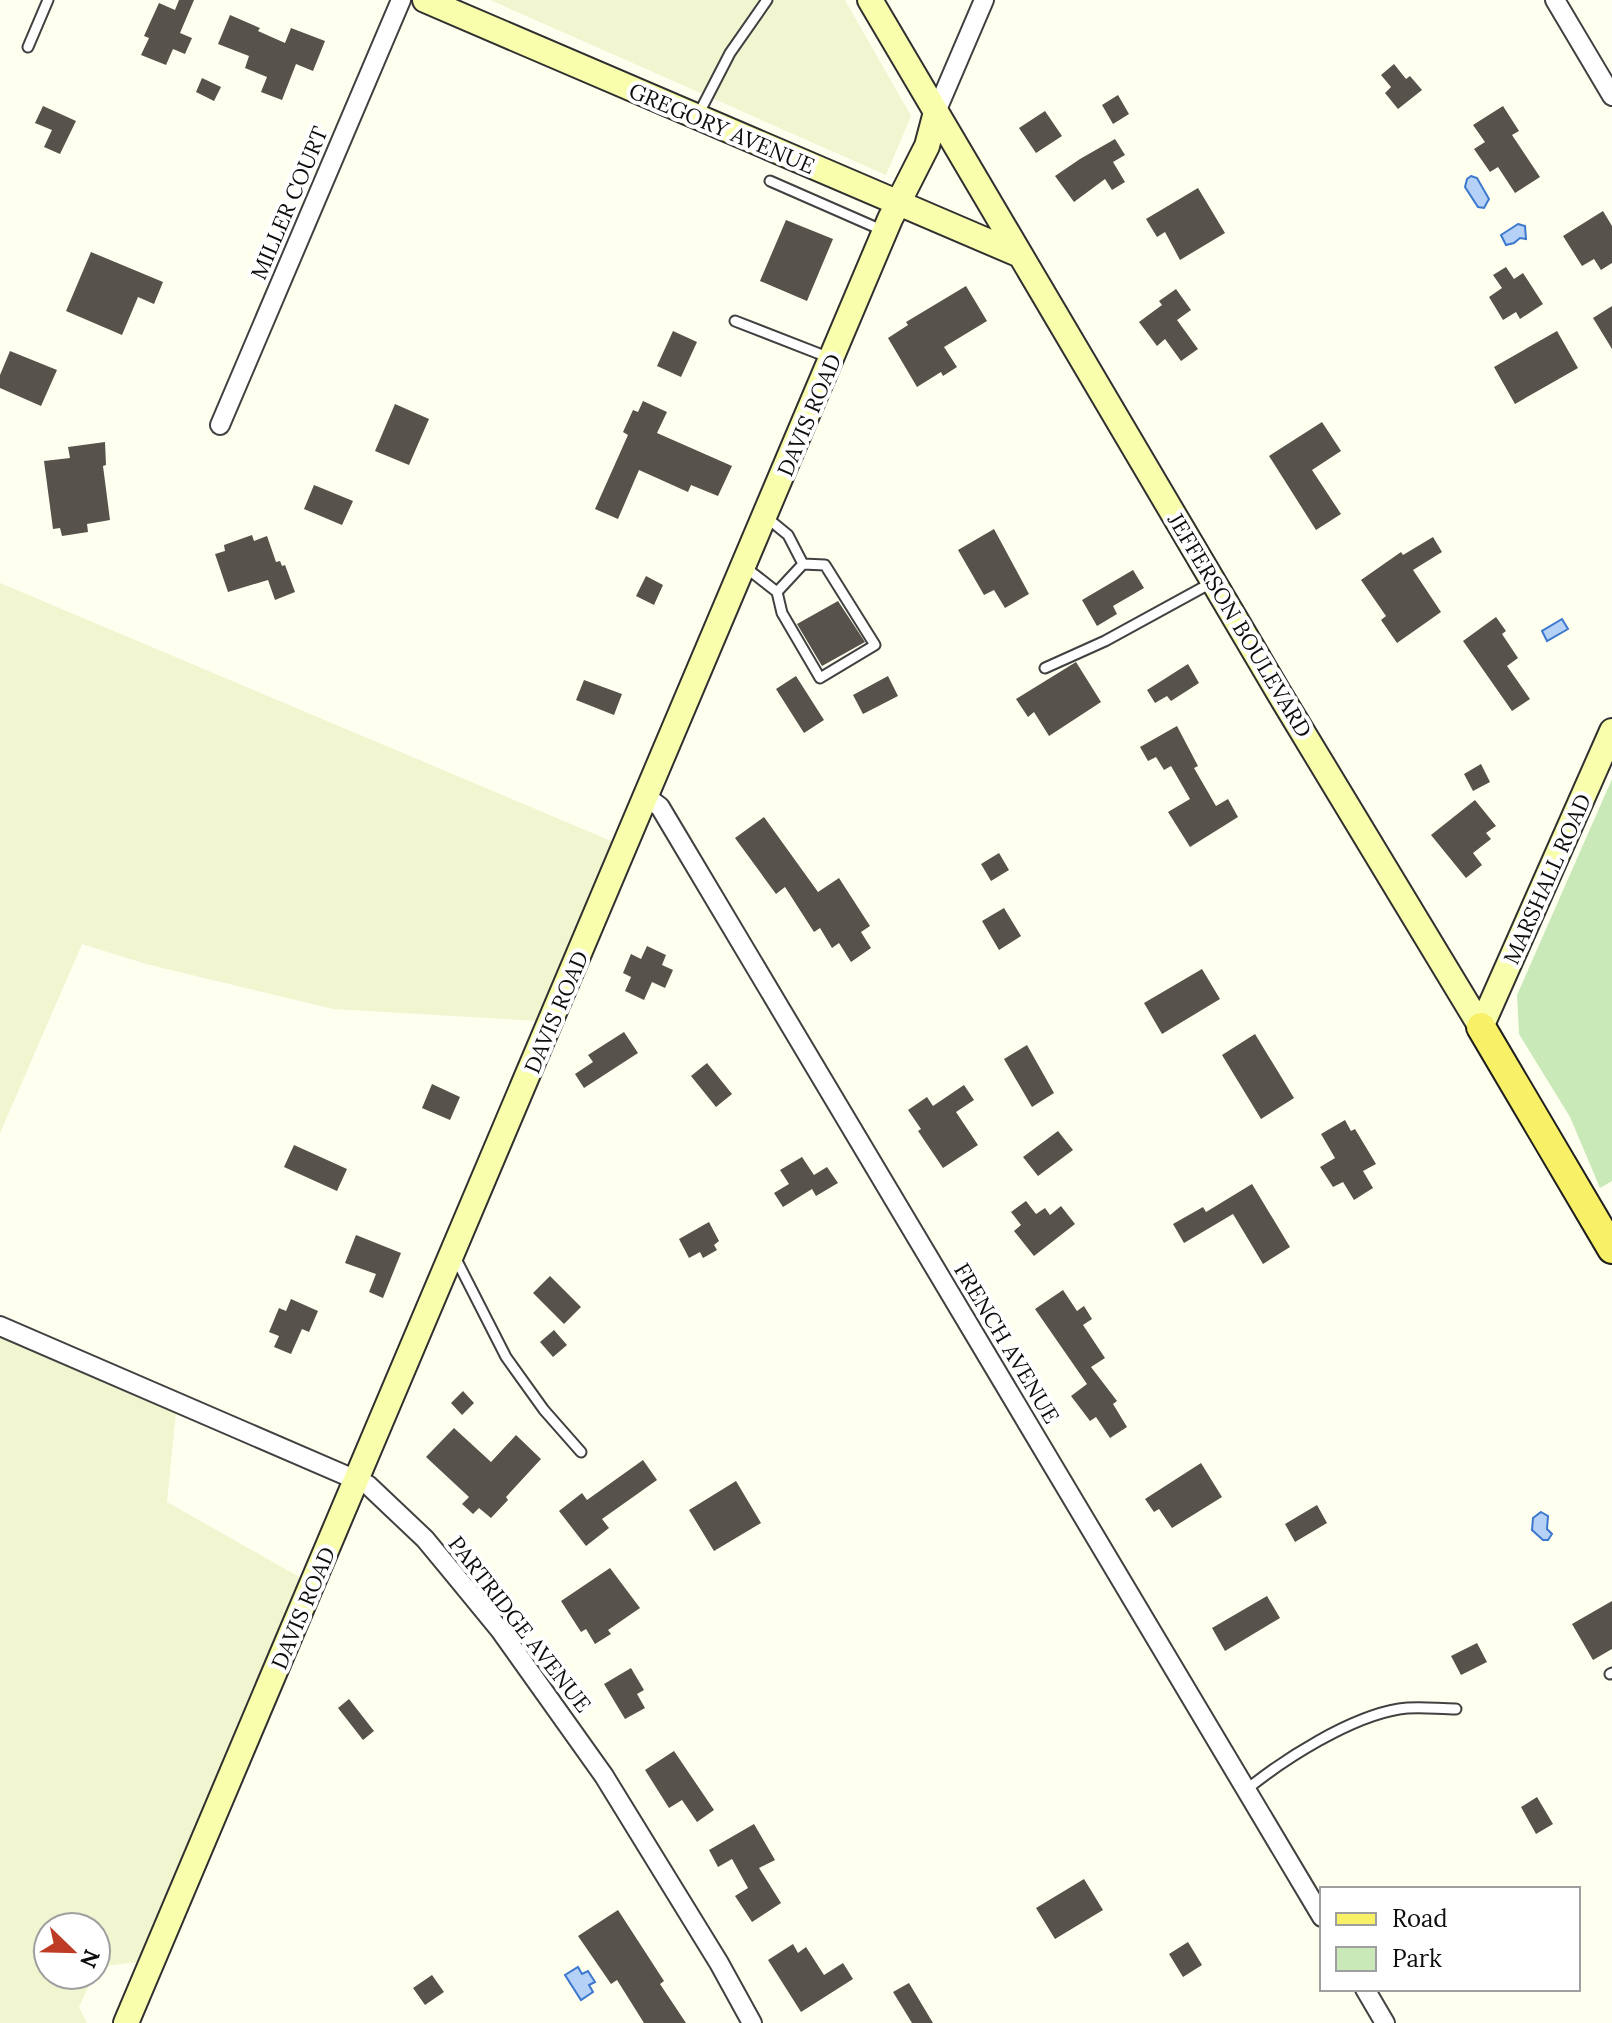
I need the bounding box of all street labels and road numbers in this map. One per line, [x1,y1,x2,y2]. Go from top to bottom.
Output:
street label: GREGORY AVENUE [625,76,819,180]
street label: MILLER COURT [244,122,334,284]
street label: DAVIS ROAD [771,350,847,480]
street label: JEFFERSON BOULEVARD [1161,507,1318,742]
street label: MARSHALL ROAD [1497,789,1597,969]
street label: DAVIS ROAD [518,947,594,1077]
street label: FRENCH AVENUE [948,1258,1066,1428]
street label: PARTRIDGE AVENUE [442,1530,598,1718]
street label: DAVIS ROAD [265,1543,341,1673]

